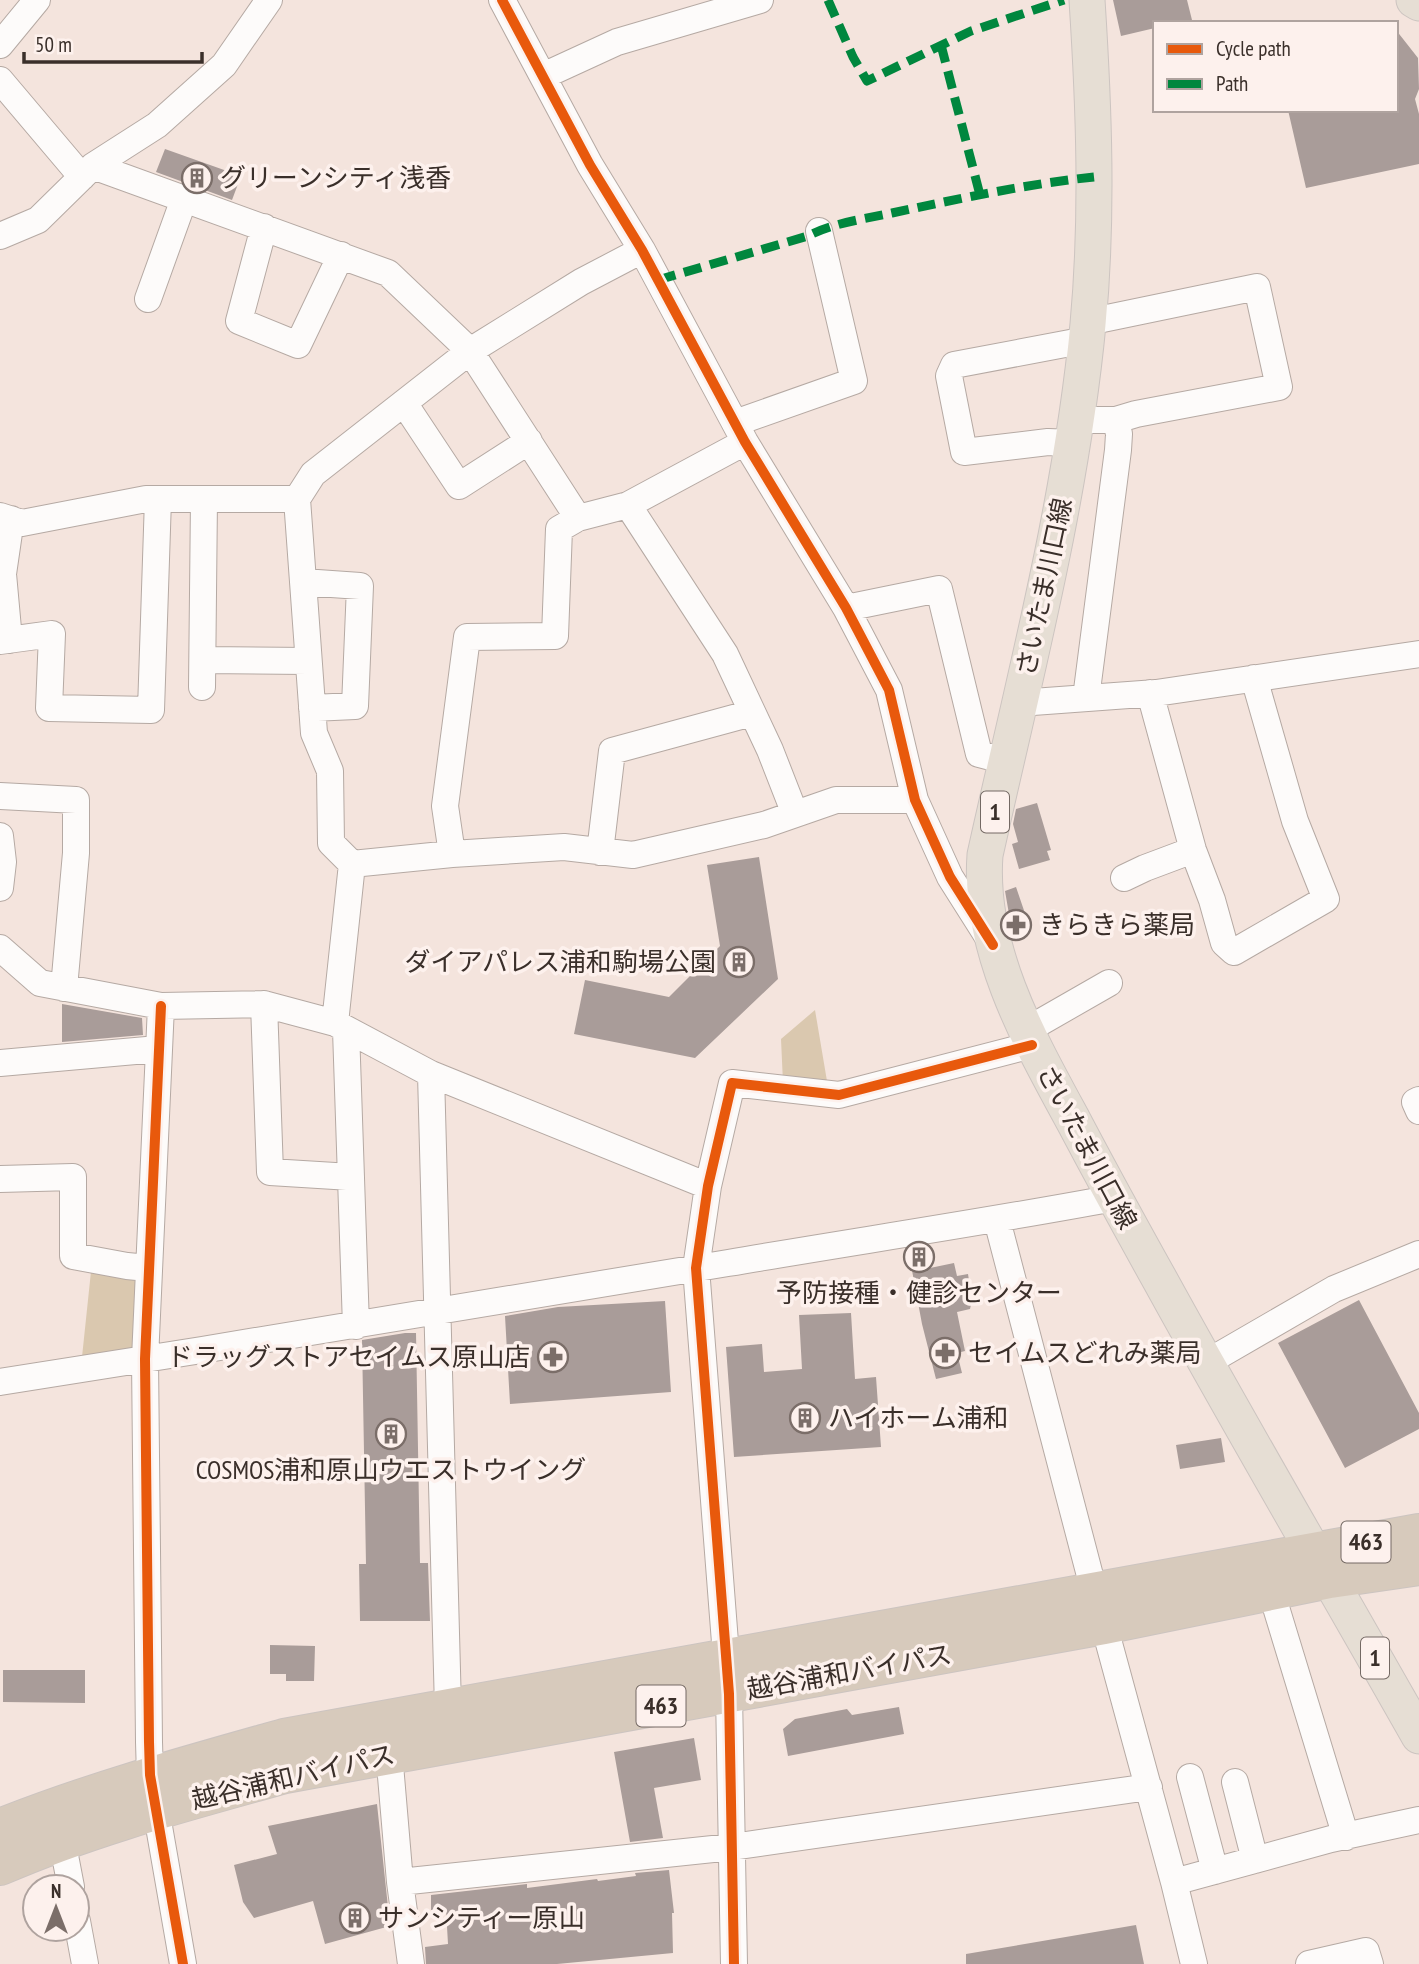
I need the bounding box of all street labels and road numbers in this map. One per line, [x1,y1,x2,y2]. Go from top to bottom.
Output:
street label: さいたま川口線 [1009,495,1078,679]
road number: 1 [981,792,1009,832]
street label: さいたま川口線 [1030,1059,1145,1235]
road number: 463 [1342,1522,1390,1562]
street label: 越谷浦和バイパス [744,1637,954,1706]
road number: 1 [1361,1638,1389,1678]
road number: 463 [636,1686,686,1726]
street label: 越谷浦和バイパス [188,1737,398,1816]

